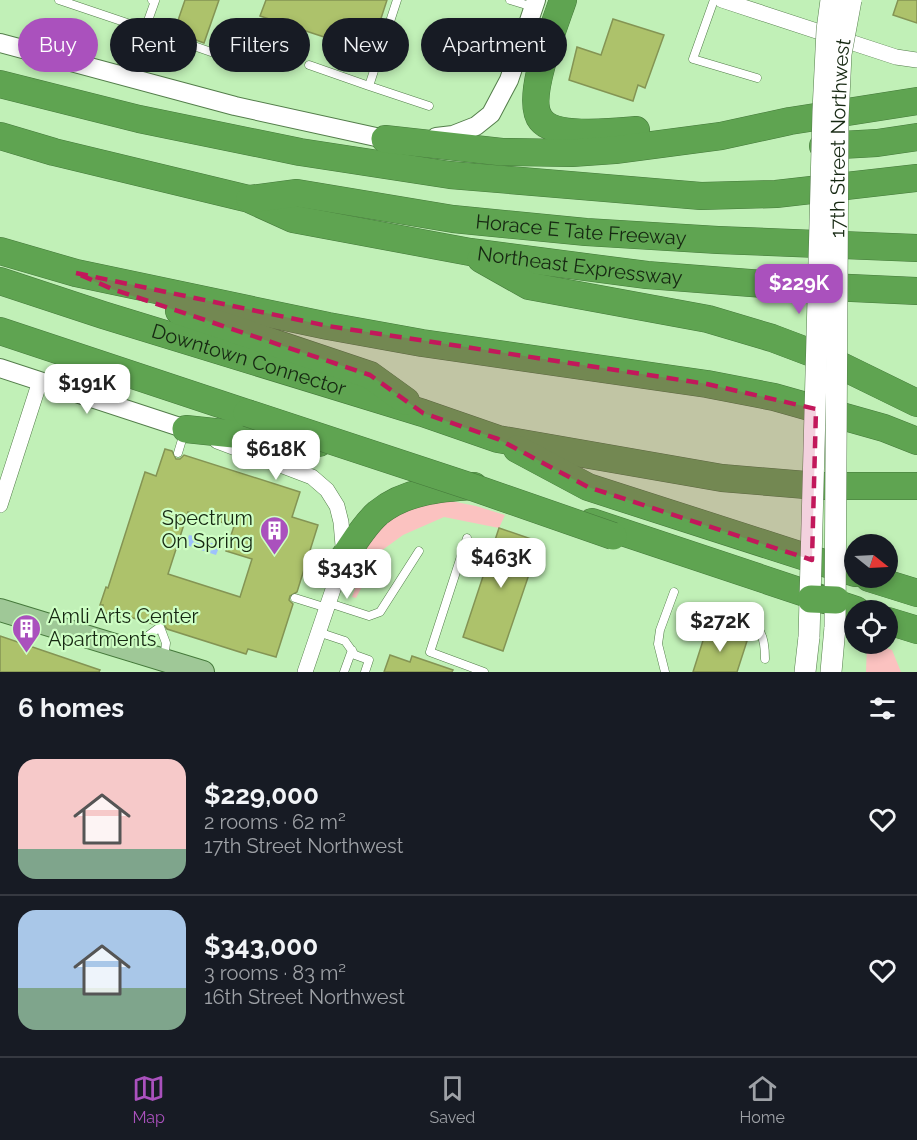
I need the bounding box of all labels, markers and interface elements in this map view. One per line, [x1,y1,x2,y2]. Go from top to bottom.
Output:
chip: Buy [18,18,98,72]
chip: Rent [110,18,197,72]
chip: Filters [209,18,310,72]
chip: New [322,18,409,72]
chip: Apartment [421,18,567,72]
street label: 17th Street Northwest [825,36,856,238]
street label: Horace E Tate Freeway [474,209,687,250]
street label: Northeast Expressway [476,241,683,290]
pin: $229K [757,264,841,315]
text: $229K [769,271,829,295]
street label: Downtown Connector [149,319,349,401]
pin: $191K [45,364,129,415]
text: $191K [58,371,116,395]
pin: $618K [234,430,318,481]
text: $618K [246,437,306,461]
place label: Spectrum On Spring [161,506,253,553]
building icon: Spectrum On Spring [258,514,290,556]
north arrow [844,534,898,588]
map controls [844,534,898,654]
pin: $463K [459,538,543,589]
text: $463K [471,545,531,569]
pin: $343K [305,549,389,600]
text: $343K [317,556,377,580]
button: locate [844,600,898,654]
pin: $272K [678,602,762,653]
place label: Amli Arts Center Apartments [48,604,199,651]
text: $272K [690,609,750,633]
building icon: Amli Arts Center Apartments [11,612,43,654]
icon: filters [866,692,899,725]
text: 6 homes [18,693,124,723]
text: $229,000 [204,780,319,810]
icon: home [66,783,138,855]
icon: heart [866,803,899,836]
text: 2 rooms · 62 m² [204,810,346,834]
text: 17th Street Northwest [204,834,403,858]
text: $343,000 [204,931,318,961]
icon: home [66,934,138,1006]
icon: heart [866,954,899,987]
text: 3 rooms · 83 m² [204,961,346,985]
text: 16th Street Northwest [204,985,405,1009]
tab: Map [132,1072,165,1127]
tab: Saved [429,1072,475,1127]
tab: Home [740,1072,785,1127]

